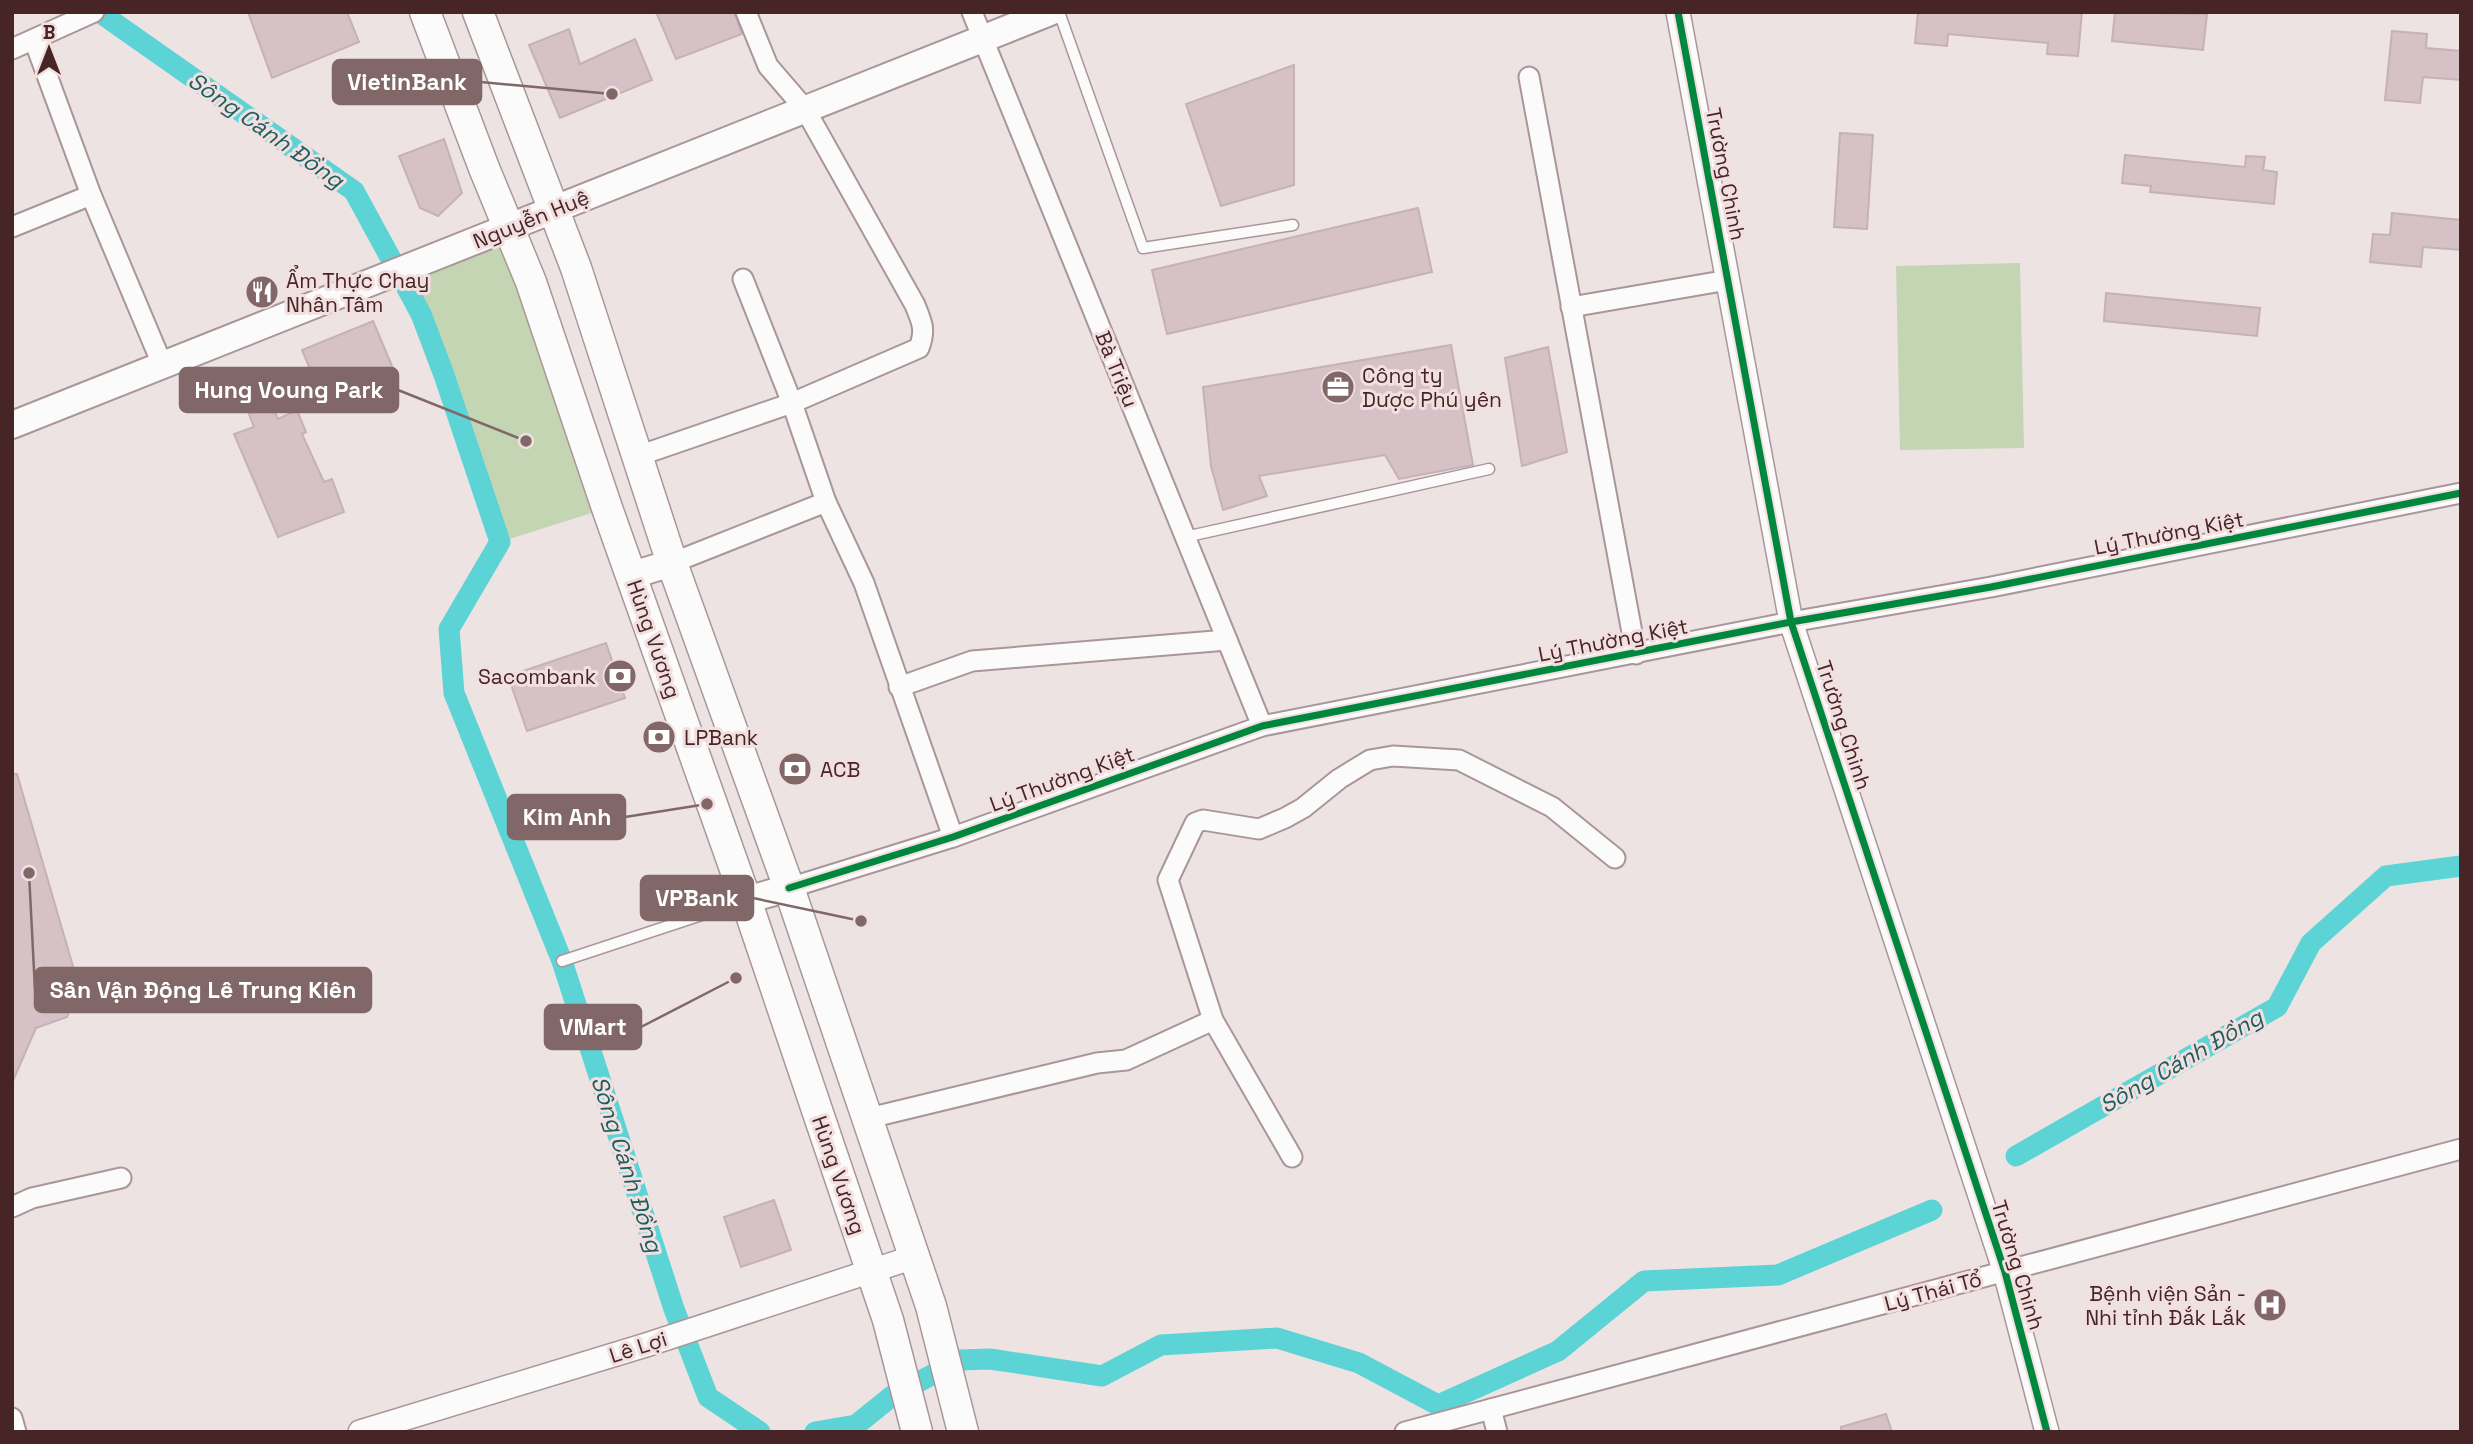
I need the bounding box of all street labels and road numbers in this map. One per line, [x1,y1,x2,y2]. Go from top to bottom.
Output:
street label: Trường Chinh [1700,106,1752,242]
street label: Nguyễn Huệ [469,183,593,255]
street label: Bà Triệu [1090,327,1144,411]
street label: Lý Thường Kiệt [2092,505,2246,561]
street label: Hùng Vương [621,576,687,702]
street label: Lý Thường Kiệt [1536,612,1690,668]
street label: Trường Chinh [1810,657,1878,793]
street label: Lý Thường Kiệt [986,740,1138,818]
street label: Hùng Vương [806,1112,872,1238]
street label: Trường Chinh [1985,1197,2051,1333]
street label: Lý Thái Tổ [1881,1265,1985,1317]
street label: Lê Lợi [606,1325,670,1369]

